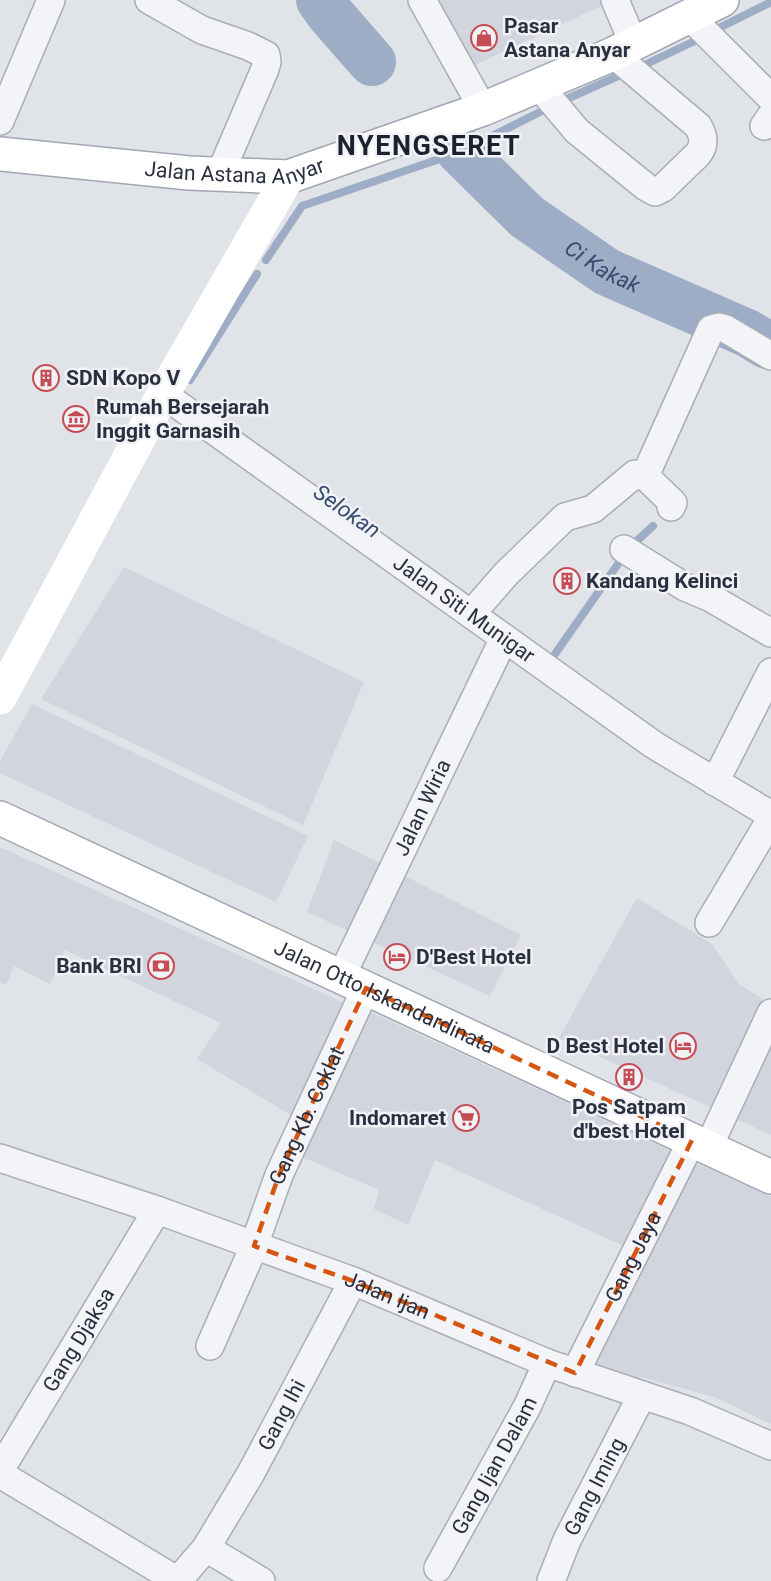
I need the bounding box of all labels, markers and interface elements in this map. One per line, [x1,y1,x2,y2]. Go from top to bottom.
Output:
place label: Pasar Astana Anyar [504,14,631,62]
shop icon: Pasar Astana Anyar [469,23,499,53]
district label: NYENGSERET [337,130,521,162]
street label: Jalan Astana Anyar [143,153,327,189]
water label: Ci Kakak [560,235,645,298]
building icon: SDN Kopo V [31,363,61,393]
place label: SDN Kopo V [66,366,180,390]
place label: Rumah Bersejarah Inggit Garnasih [96,395,269,443]
museum icon: Rumah Bersejarah Inggit Garnasih [61,404,91,434]
water label: Selokan [309,479,385,543]
street label: Jalan Siti Munigar [389,551,539,668]
building icon: Kandang Kelinci [552,566,582,596]
place label: Kandang Kelinci [586,569,738,593]
street label: Jalan Wiria [389,756,456,860]
street label: Jalan Otto Iskandardinata [270,935,498,1059]
hotel icon: D'Best Hotel [382,942,412,972]
place label: D'Best Hotel [416,945,532,969]
bank icon: Bank BRI [146,951,176,981]
place label: Bank BRI [56,954,142,978]
hotel icon: D Best Hotel [668,1031,698,1061]
place label: D Best Hotel [547,1034,664,1058]
street label: Gang Kb. Coklat [265,1043,349,1188]
building icon: Pos Satpam d'best Hotel [614,1062,644,1092]
place label: Pos Satpam d'best Hotel [572,1095,686,1143]
supermarket icon: Indomaret [451,1103,481,1133]
place label: Indomaret [349,1106,446,1130]
street label: Gang Jaya [601,1207,666,1306]
street label: Jalan Ijan [341,1267,433,1324]
street label: Gang Djaksa [38,1283,119,1396]
street label: Gang Ihi [253,1376,310,1455]
street label: Gang Ijan Dalam [447,1393,542,1539]
street label: Gang Iming [559,1434,630,1540]

